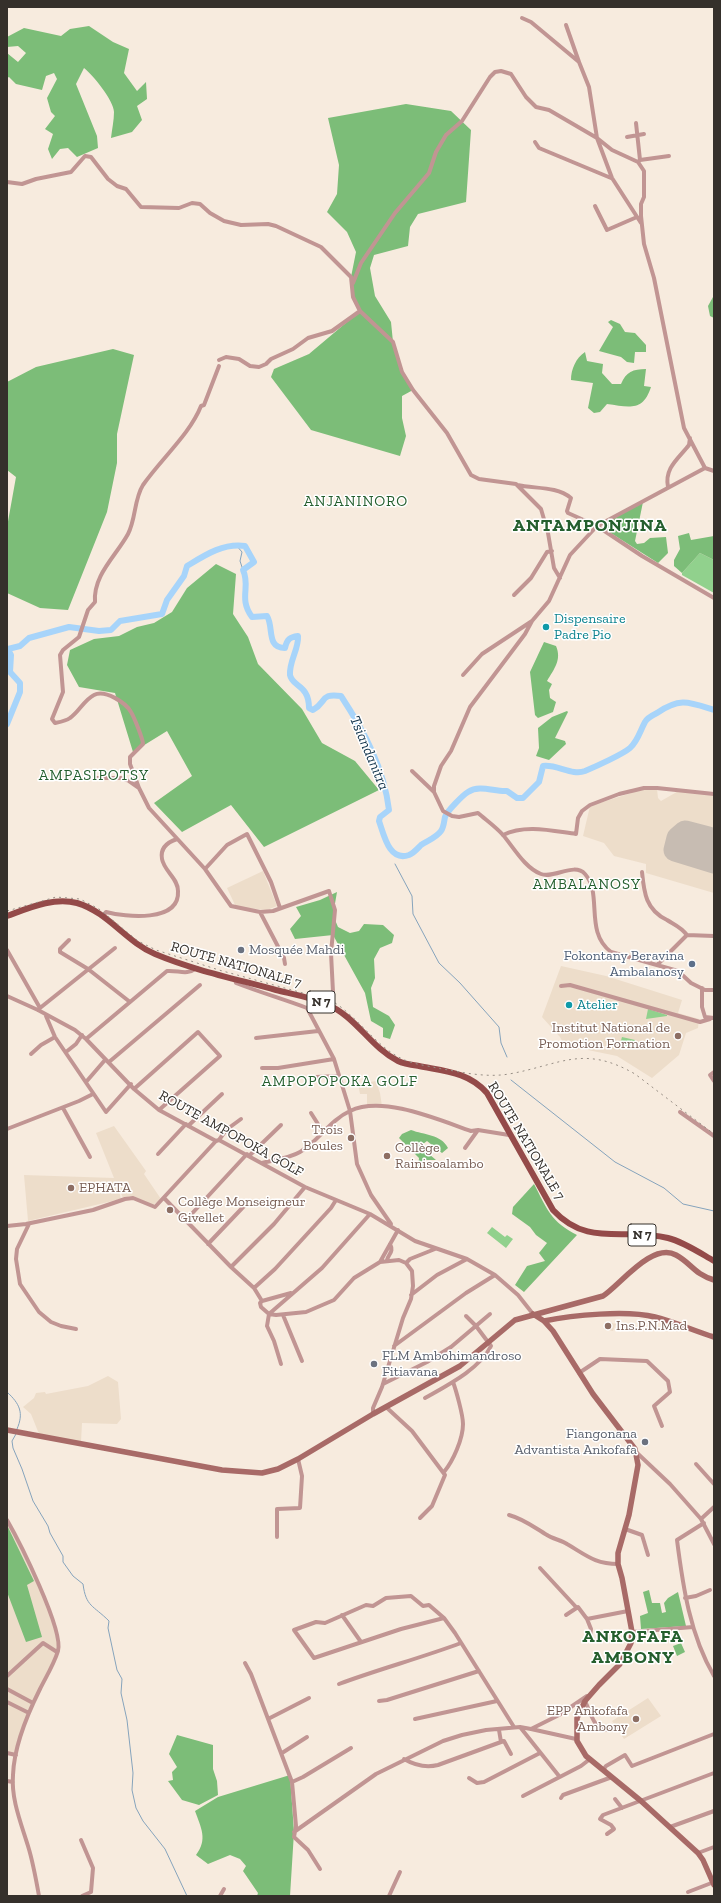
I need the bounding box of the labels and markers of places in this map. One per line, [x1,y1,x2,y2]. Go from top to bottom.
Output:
place label: Dispensaire Padre Pio [554,611,625,644]
marker: Dispensaire Padre Pio [541,622,551,632]
place label: Mosquée Mahdi [249,942,344,958]
marker: Mosquée Mahdi [236,945,246,955]
place label: Fokontany Beravina Ambalanosy [564,948,684,980]
marker: Fokontany Beravina Ambalanosy [687,959,697,969]
place label: Atelier [577,997,618,1013]
marker: Atelier [564,1000,574,1010]
place label: Institut National de Promotion Formation [538,1020,670,1052]
marker: Institut National de Promotion Formation [673,1031,683,1041]
place label: Trois Boules [303,1122,343,1154]
marker: Trois Boules [346,1133,356,1143]
place label: Collège Rainisoalambo [395,1140,484,1172]
marker: Collège Rainisoalambo [382,1151,392,1161]
place label: EPHATA [79,1180,131,1196]
marker: EPHATA [66,1183,76,1193]
place label: Collège Monseigneur Givellet [178,1194,306,1226]
marker: Collège Monseigneur Givellet [165,1205,175,1215]
place label: Ins.P.N.Mad [616,1318,687,1334]
marker: Ins.P.N.Mad [603,1321,613,1331]
place label: FLM Ambohimandroso Fitiavana [382,1348,521,1380]
marker: FLM Ambohimandroso Fitiavana [369,1359,379,1369]
place label: Fiangonana Advantista Ankofafa [514,1426,637,1458]
marker: Fiangonana Advantista Ankofafa [640,1437,650,1447]
place label: EPP Ankofafa Ambony [547,1703,628,1736]
marker: EPP Ankofafa Ambony [631,1714,641,1724]

